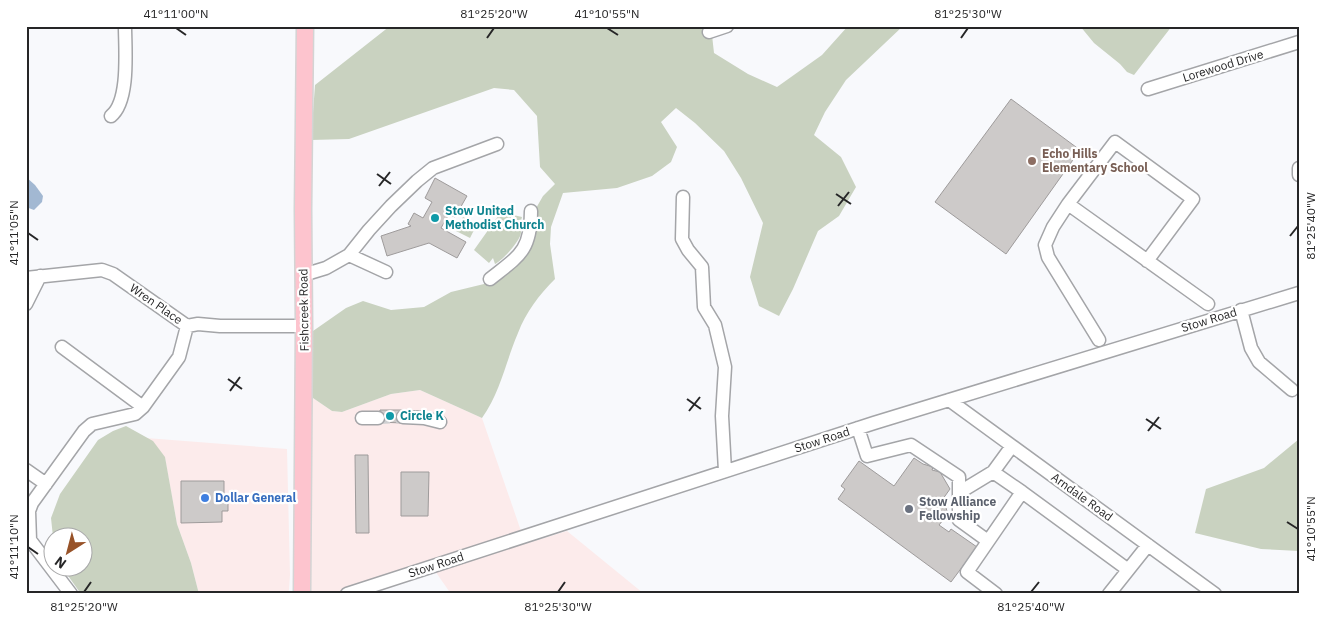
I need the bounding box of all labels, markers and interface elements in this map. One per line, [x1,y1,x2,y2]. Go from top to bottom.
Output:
text: 41°11'00"N [143,6,209,21]
text: 81°25'20"W [460,6,528,21]
text: 41°10'55"N [574,6,640,21]
text: 81°25'30"W [934,6,1002,21]
street label: Lorewood Drive [1181,46,1265,85]
place label: Echo Hills Elementary School [1042,146,1148,175]
marker: Echo Hills Elementary School [1026,155,1038,167]
text: 81°25'40"W [1303,192,1318,260]
text: 41°11'05"N [6,200,21,266]
place label: Stow United Methodist Church [445,203,544,232]
marker: Stow United Methodist Church [429,212,441,224]
street label: Fishcreek Road [295,269,312,351]
street label: Wren Place [127,280,186,327]
street label: Stow Road [1179,304,1239,335]
place label: Circle K [400,408,444,423]
marker: Circle K [384,410,396,422]
street label: Stow Road [792,424,851,456]
street label: Arndale Road [1049,469,1116,524]
place label: Dollar General [215,490,297,505]
marker: Dollar General [199,492,211,504]
place label: Stow Alliance Fellowship [919,494,997,523]
text: 41°10'55"N [1303,496,1318,562]
marker: Stow Alliance Fellowship [903,503,915,515]
text: 41°11'10"N [6,514,21,580]
north arrow [42,528,92,578]
street label: Stow Road [406,549,465,581]
text: N [51,552,70,573]
text: 81°25'20"W [50,599,118,614]
text: 81°25'30"W [524,599,592,614]
text: 81°25'40"W [997,599,1065,614]

